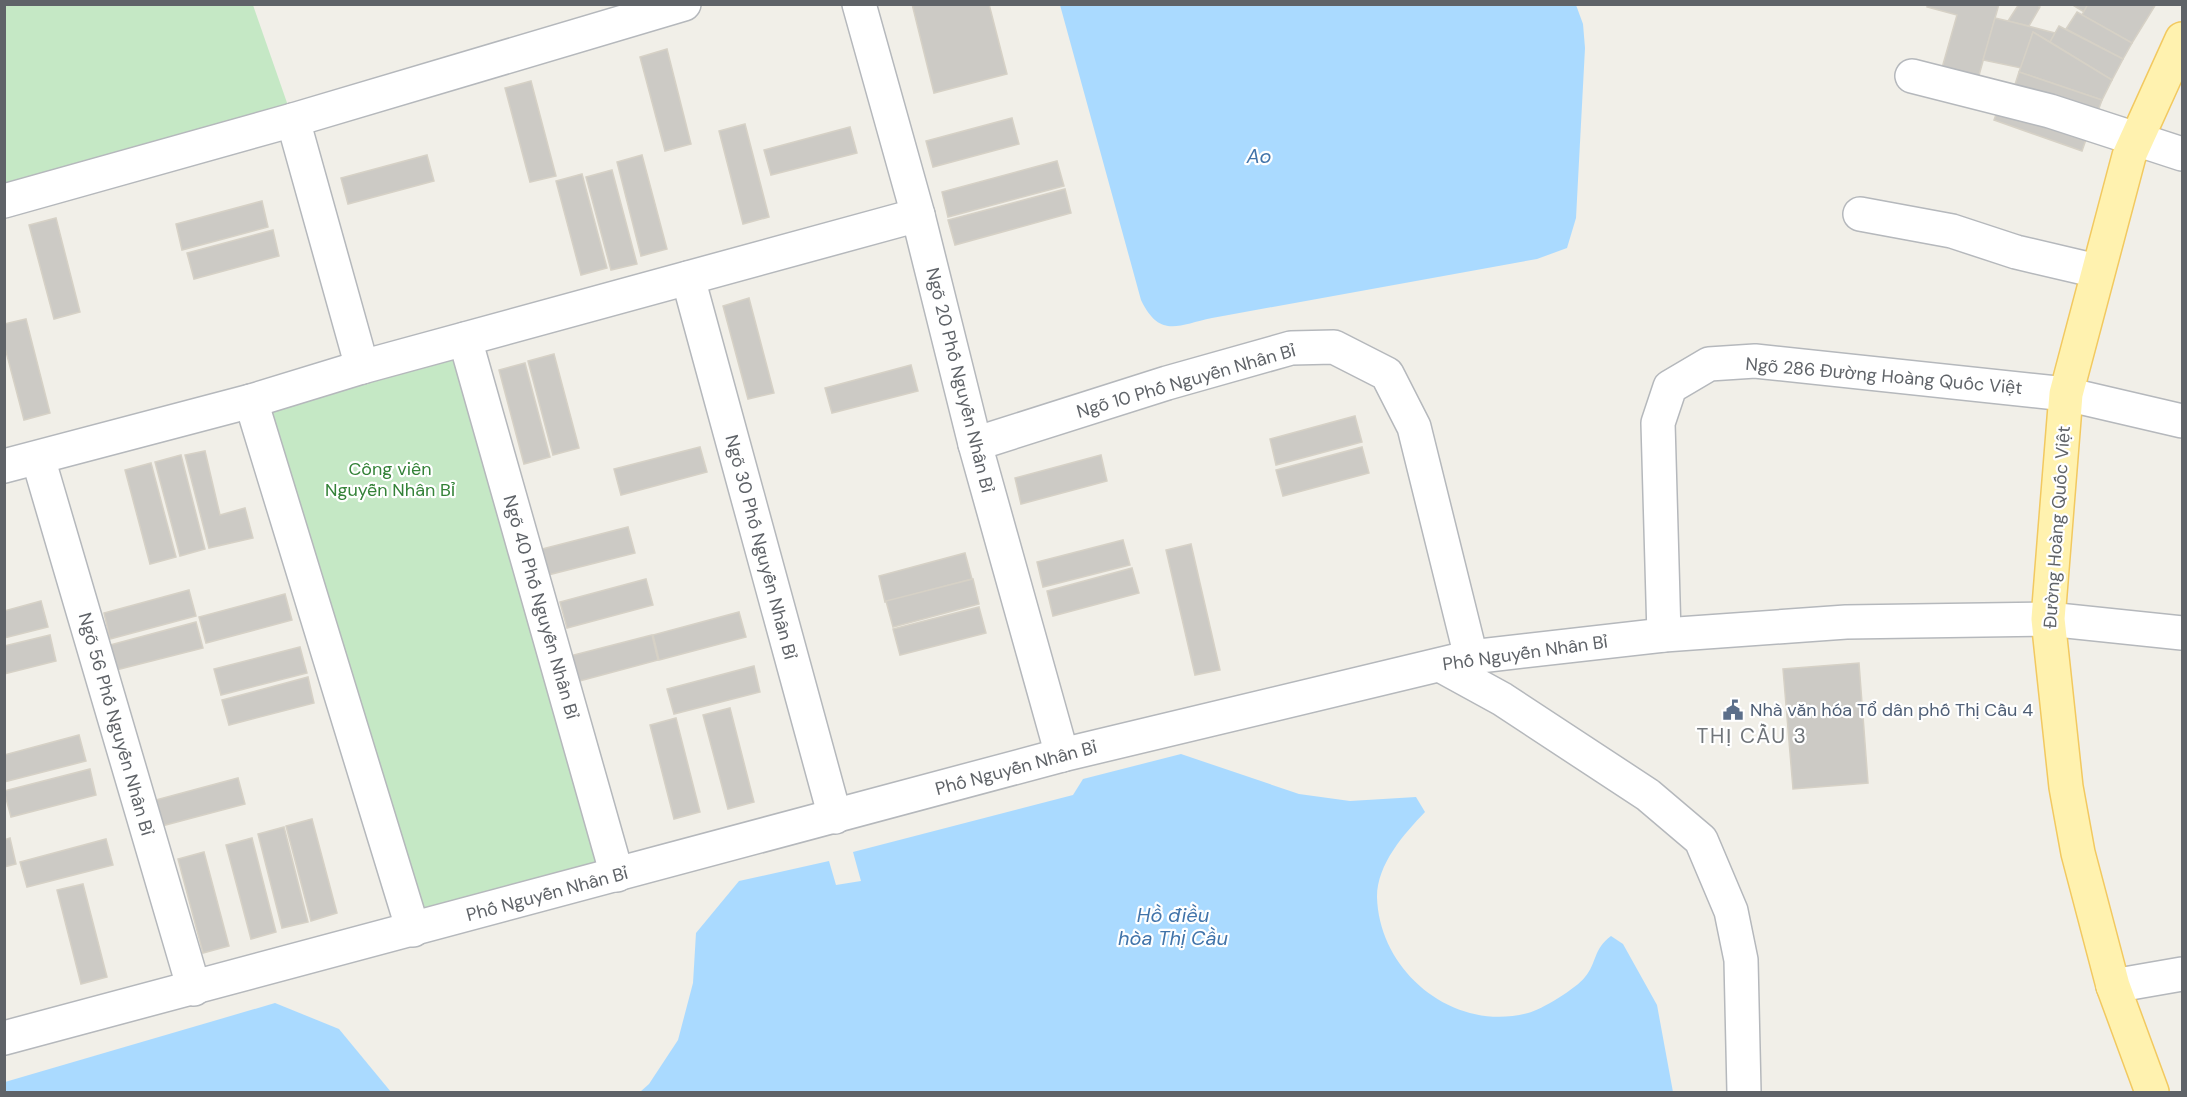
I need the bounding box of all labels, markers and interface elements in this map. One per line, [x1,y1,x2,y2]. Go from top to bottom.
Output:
water label: Ao [1246,143,1272,169]
street label: Ngõ 20 Phố Nguyễn Nhân Bỉ [920,265,1000,495]
street label: Ngõ 10 Phố Nguyễn Nhân Bỉ [1074,338,1298,424]
street label: Ngõ 286 Đường Hoàng Quốc Việt [1745,352,2023,400]
street label: Đường Hoàng Quốc Việt [2038,425,2076,629]
street label: Ngõ 30 Phố Nguyễn Nhân Bỉ [719,432,803,662]
park label: Công viên Nguyễn Nhân Bỉ [325,457,455,502]
street label: Ngõ 40 Phố Nguyễn Nhân Bỉ [498,492,584,722]
street label: Ngõ 56 Phố Nguyễn Nhân Bỉ [73,610,159,838]
street label: Phố Nguyễn Nhân Bỉ [1441,630,1609,676]
public building icon: Nhà văn hóa Tổ dân phố Thị Cầu 4 [1721,698,1745,722]
place label: Nhà văn hóa Tổ dân phố Thị Cầu 4 [1750,698,2033,722]
district label: THỊ CẦU 3 [1697,722,1807,750]
street label: Phố Nguyễn Nhân Bỉ [933,735,1099,801]
street label: Phố Nguyễn Nhân Bỉ [464,861,630,927]
water label: Hồ điều hòa Thị Cầu [1118,902,1228,951]

